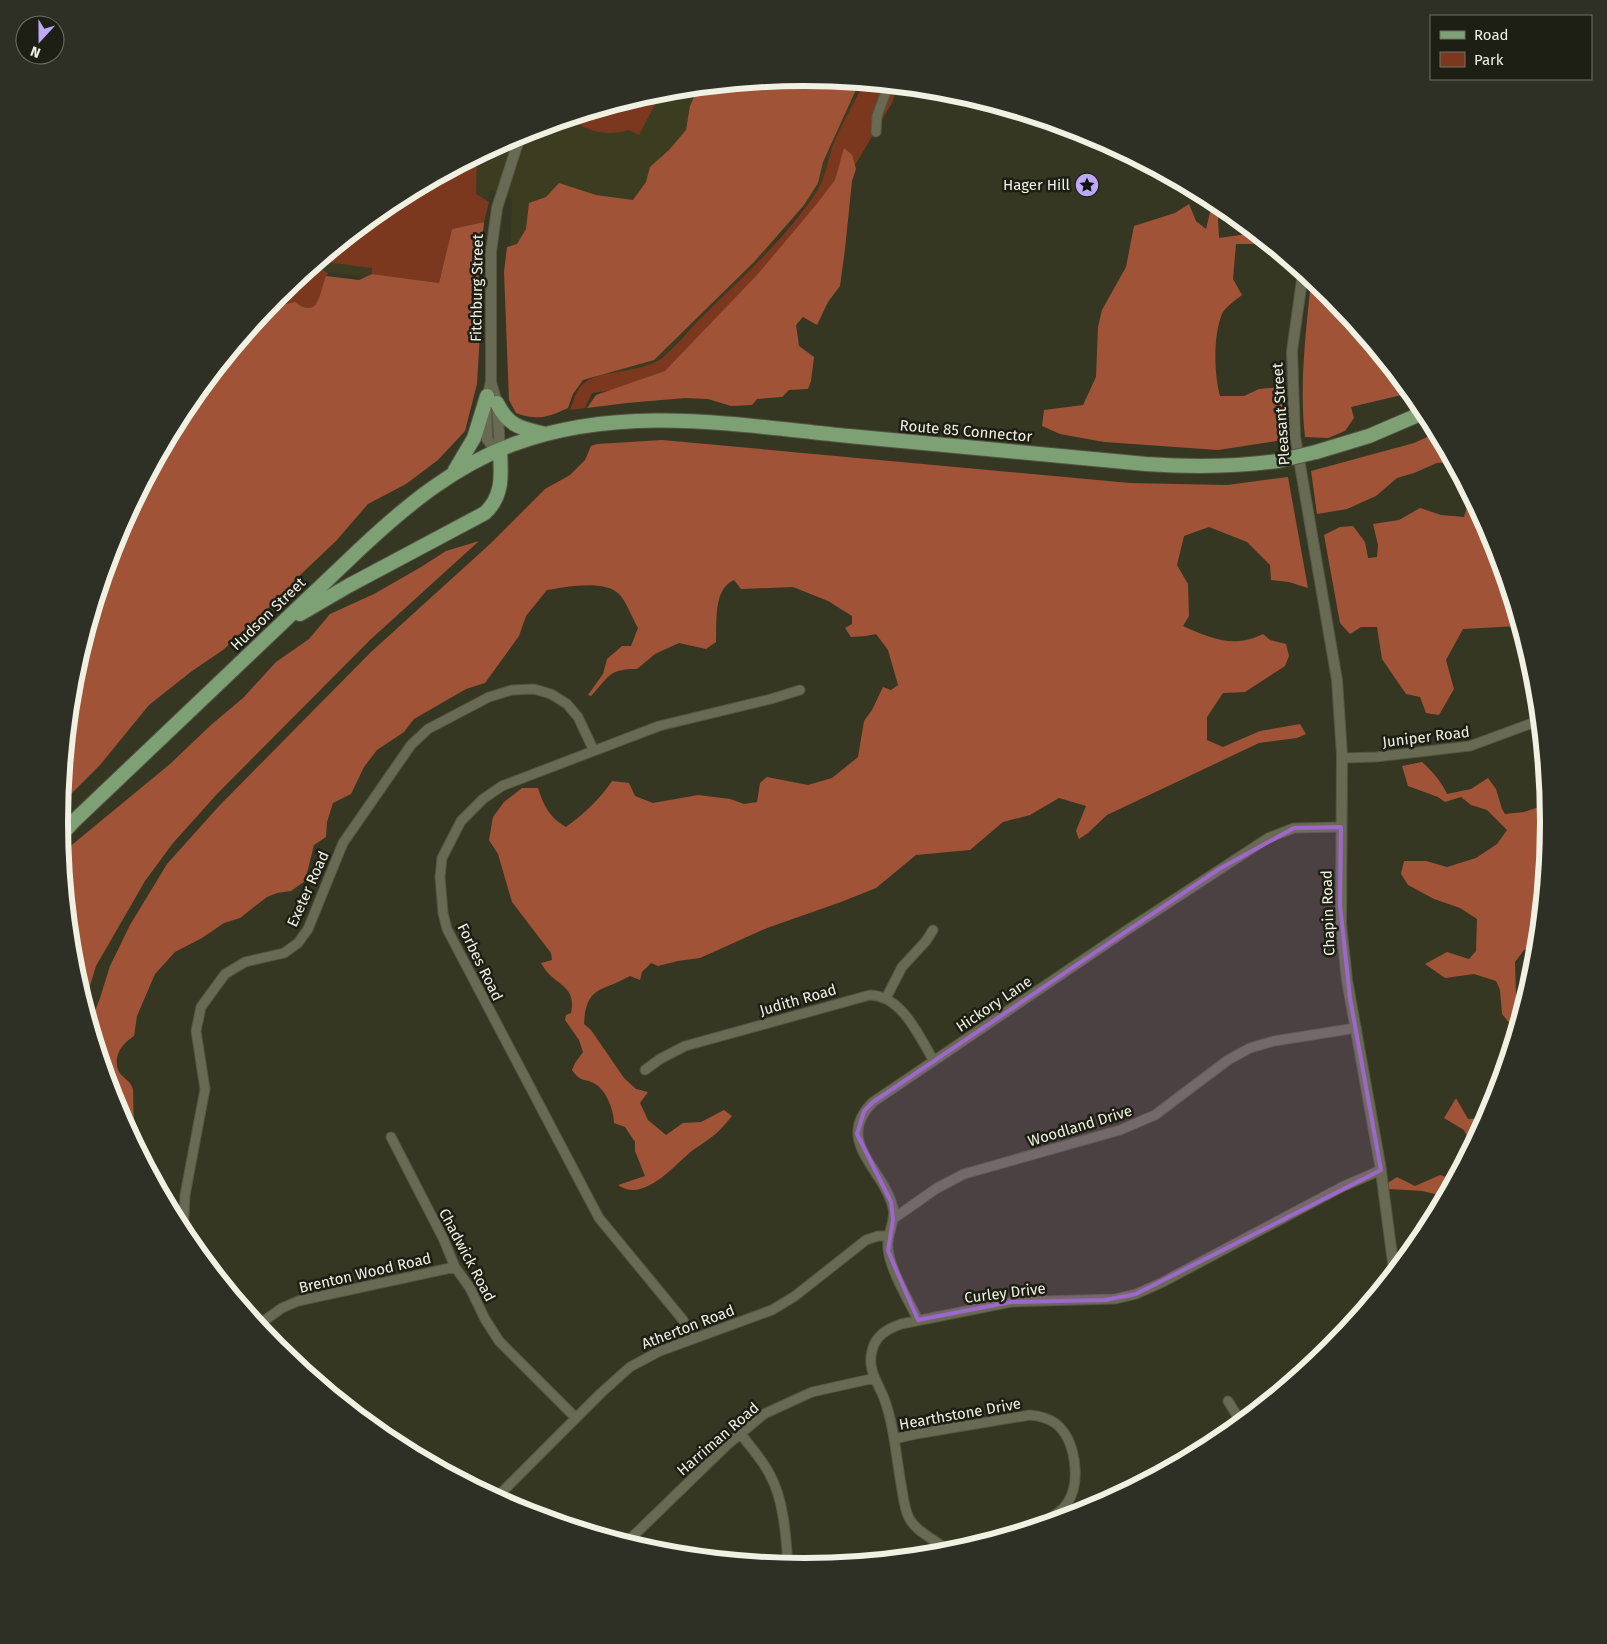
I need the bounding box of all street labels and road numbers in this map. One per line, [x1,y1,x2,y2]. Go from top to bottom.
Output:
street label: Fitchburg Street [467,233,487,342]
street label: Pleasant Street [1268,362,1294,466]
street label: Route 85 Connector [899,416,1033,446]
street label: Hudson Street [227,573,310,654]
street label: Juniper Road [1381,723,1471,751]
street label: Exeter Road [283,848,333,930]
street label: Chapin Road [1318,870,1338,956]
street label: Forbes Road [453,920,507,1004]
street label: Hickory Lane [953,972,1035,1036]
street label: Judith Road [757,980,839,1020]
street label: Woodland Drive [1026,1102,1134,1150]
street label: Chadwick Road [435,1205,499,1305]
street label: Brenton Wood Road [297,1249,433,1297]
street label: Curley Drive [963,1279,1047,1307]
street label: Atherton Road [639,1301,737,1353]
street label: Hearthstone Drive [898,1394,1022,1434]
street label: Harriman Road [673,1399,763,1479]

